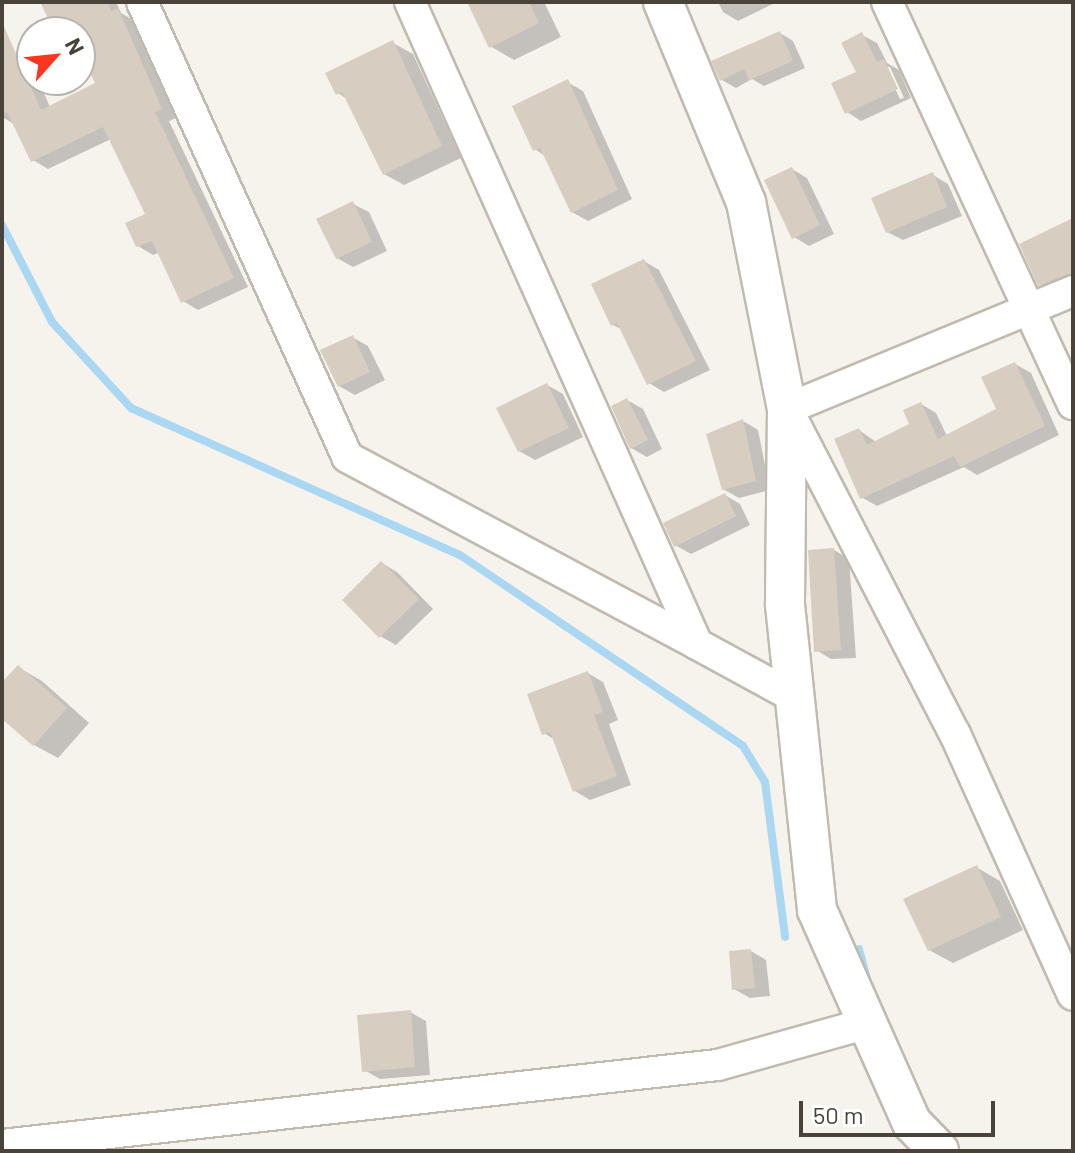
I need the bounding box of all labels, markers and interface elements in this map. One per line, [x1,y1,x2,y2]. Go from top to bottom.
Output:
north arrow [16,16,96,96]
text: N [61,34,91,58]
scale bar [803,1085,999,1135]
text: 50 m [813,1100,864,1129]

